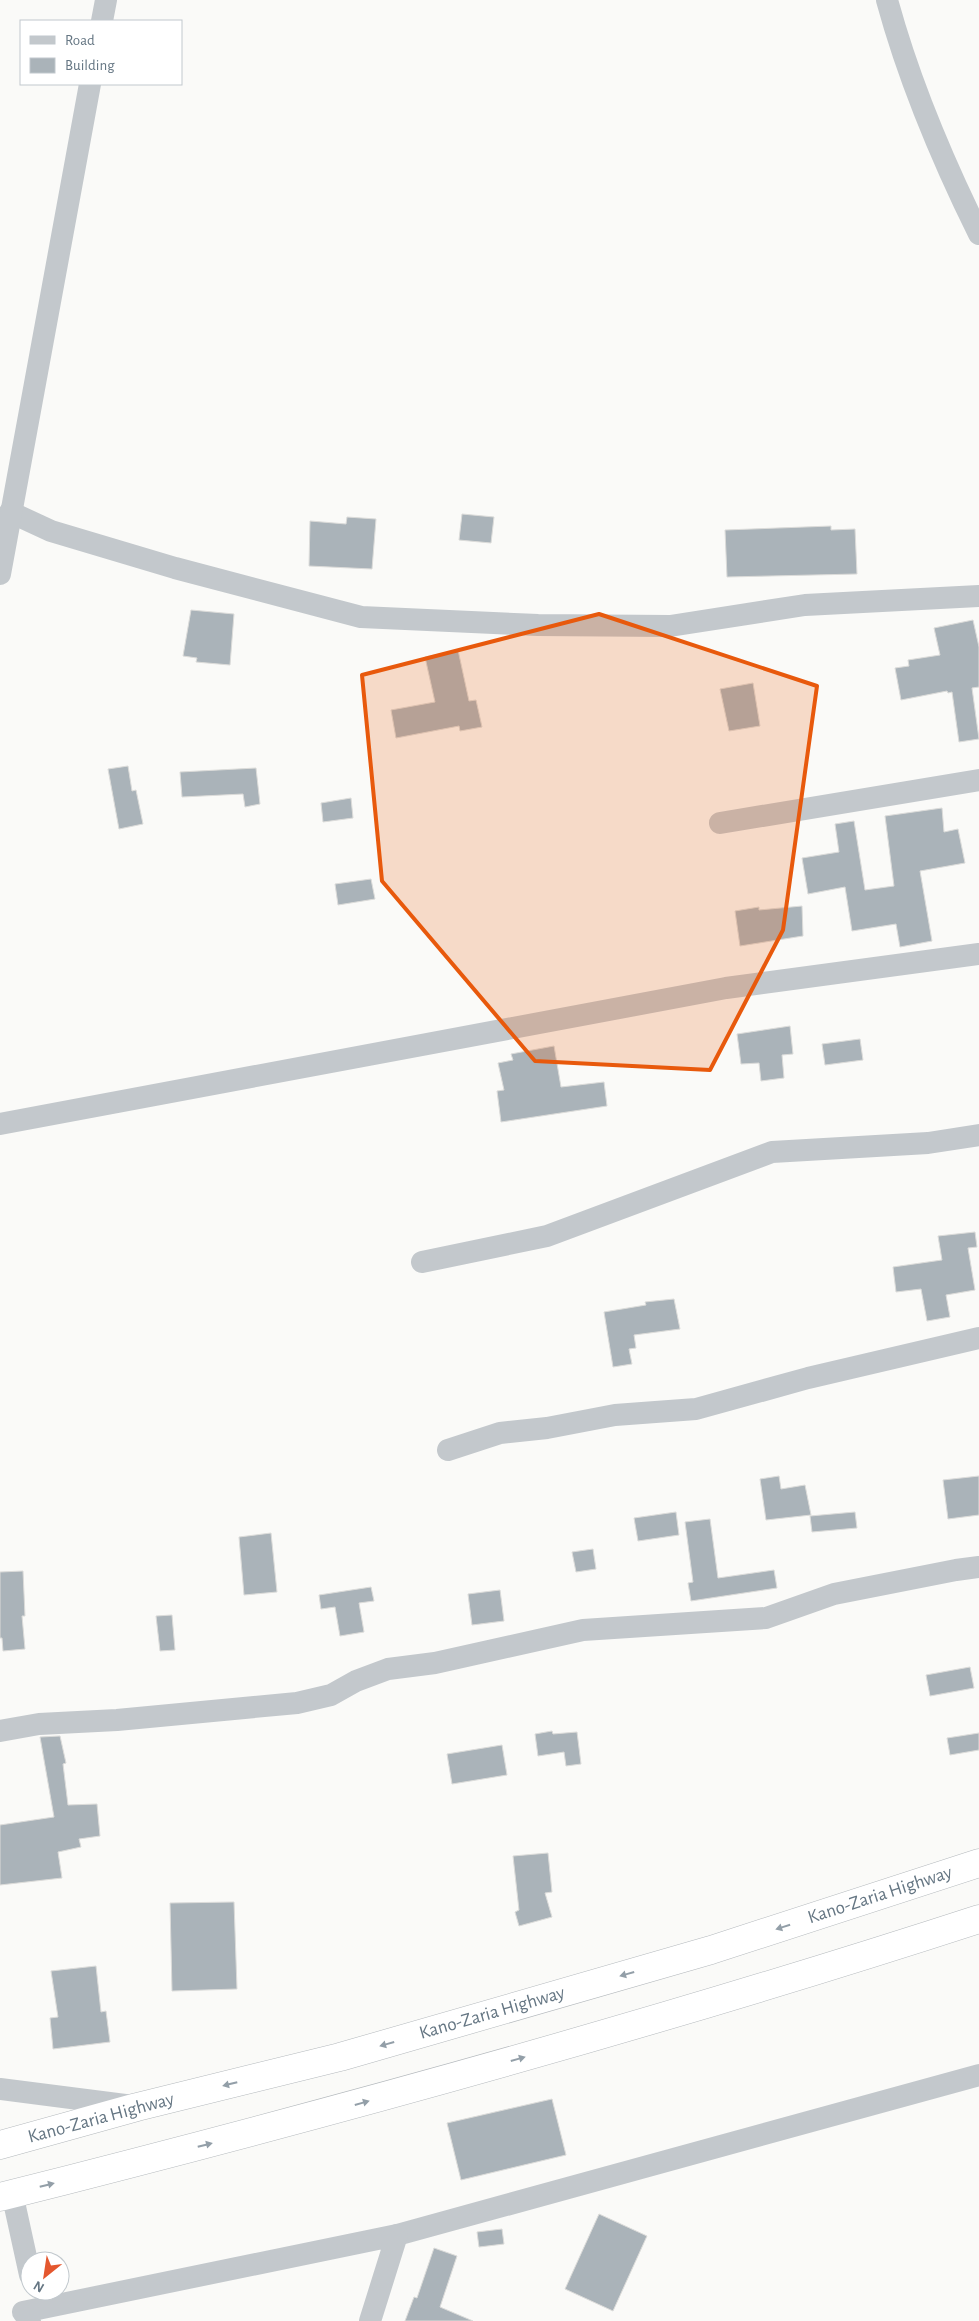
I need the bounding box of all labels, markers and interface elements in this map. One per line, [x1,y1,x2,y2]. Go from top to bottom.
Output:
legend [20,20,182,85]
text: Road [65,33,95,48]
text: Building [65,58,115,73]
street label: Kano-Zaria Highway [805,1863,955,1927]
one-way arrow [775,1923,790,1931]
one-way arrow [620,1971,635,1979]
street label: Kano-Zaria Highway [417,1983,567,2043]
one-way arrow [380,2040,395,2048]
one-way arrow [511,2054,526,2062]
one-way arrow [222,2080,237,2088]
street label: Kano-Zaria Highway [26,2089,176,2147]
one-way arrow [354,2098,369,2106]
one-way arrow [197,2141,212,2149]
one-way arrow [40,2181,55,2189]
north arrow [20,2251,70,2301]
text: N [31,2278,47,2295]

